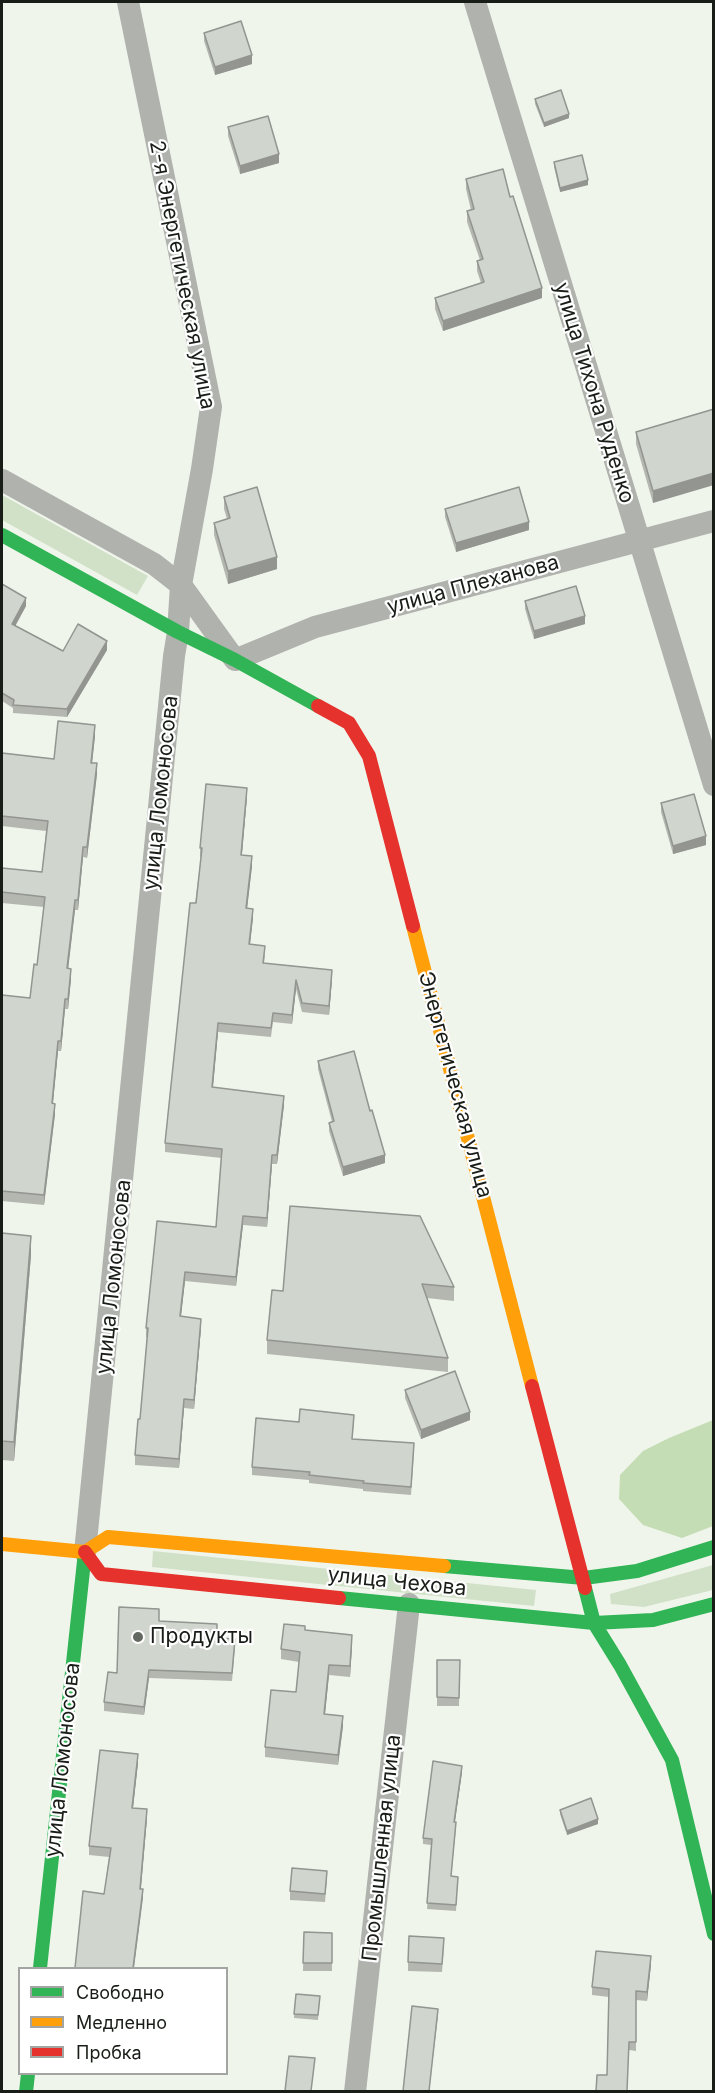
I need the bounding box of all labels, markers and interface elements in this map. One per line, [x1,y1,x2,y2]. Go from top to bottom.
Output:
street label: 2-я Энергетическая улица [144,138,220,412]
street label: улица Тихона Руденко [548,279,640,507]
street label: улица Плеханова [384,550,562,620]
street label: улица Ломоносова [138,694,184,892]
street label: Энергетическая улица [413,969,497,1201]
street label: улица Ломоносова [91,1178,137,1376]
street label: улица Чехова [326,1562,468,1602]
place label: Продукты [150,1624,253,1650]
marker: Продукты [131,1630,145,1644]
street label: улица Ломоносова [40,1661,86,1859]
street label: Промышленная улица [358,1733,406,1963]
legend [18,1967,228,2075]
text: Свободно [76,1982,164,2003]
text: Медленно [76,2012,167,2033]
text: Пробка [76,2042,142,2063]

